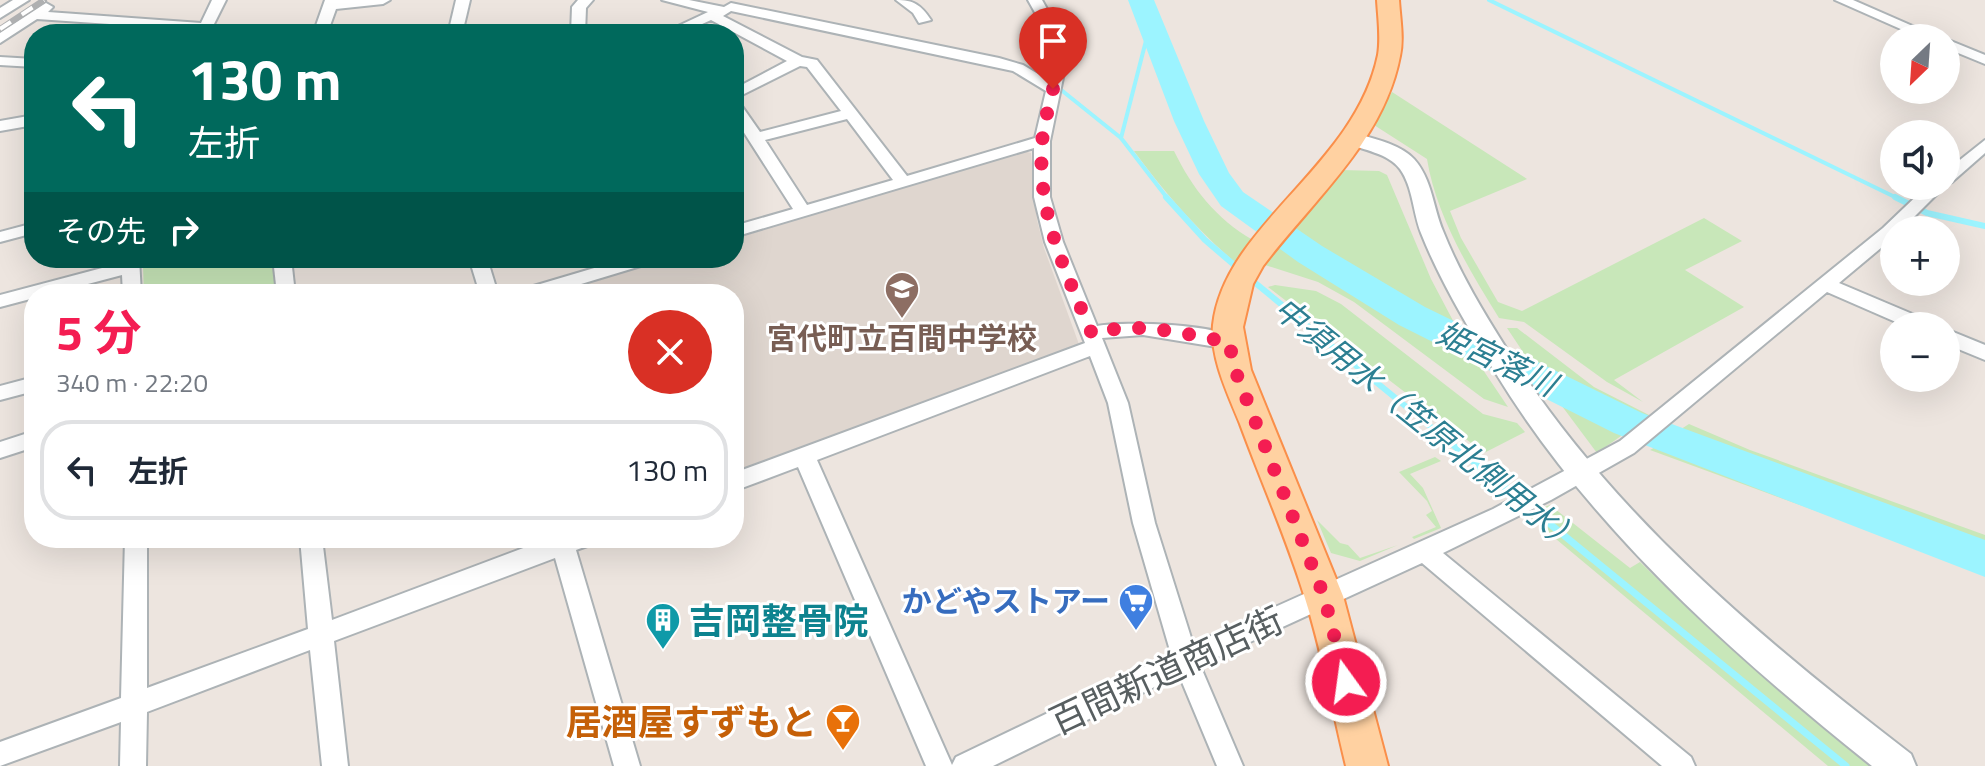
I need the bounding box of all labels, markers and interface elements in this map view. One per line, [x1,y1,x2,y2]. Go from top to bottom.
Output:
pin [1019,7,1087,89]
icon: arrive [1031,19,1075,63]
north arrow [1880,24,1960,104]
map controls [1880,24,1960,392]
text: 130 m [188,37,341,122]
icon: left [56,56,160,160]
text: 左折 [188,115,260,170]
button: sound [1880,120,1960,200]
text: その先 [56,208,146,254]
icon: right [162,208,206,252]
button: + [1880,216,1960,296]
school or university icon: 宮代町立百間中学校 [883,270,921,320]
water label: 中須用水（笠原北側用水） [1264,285,1592,563]
text: 5 分 [56,296,141,369]
water label: 姫宮落川 [1429,308,1568,409]
button: close [628,310,712,394]
button: − [1880,312,1960,392]
place label: 宮代町立百間中学校 [767,315,1037,361]
text: 340 m · 22:20 [56,363,208,402]
text: 130 m [626,447,708,493]
icon: left [60,448,104,492]
text: 左折 [128,448,188,494]
place label: かどやストアー [902,578,1110,624]
supermarket icon: かどやストアー [1117,582,1155,632]
street label: 百間新道商店街 [1040,592,1292,748]
place label: 吉岡整骨院 [689,593,869,648]
building icon: 吉岡整骨院 [644,601,682,651]
position arrow [1304,640,1388,724]
place label: 居酒屋すずもと [566,694,817,749]
bar icon: 居酒屋すずもと [824,702,862,752]

